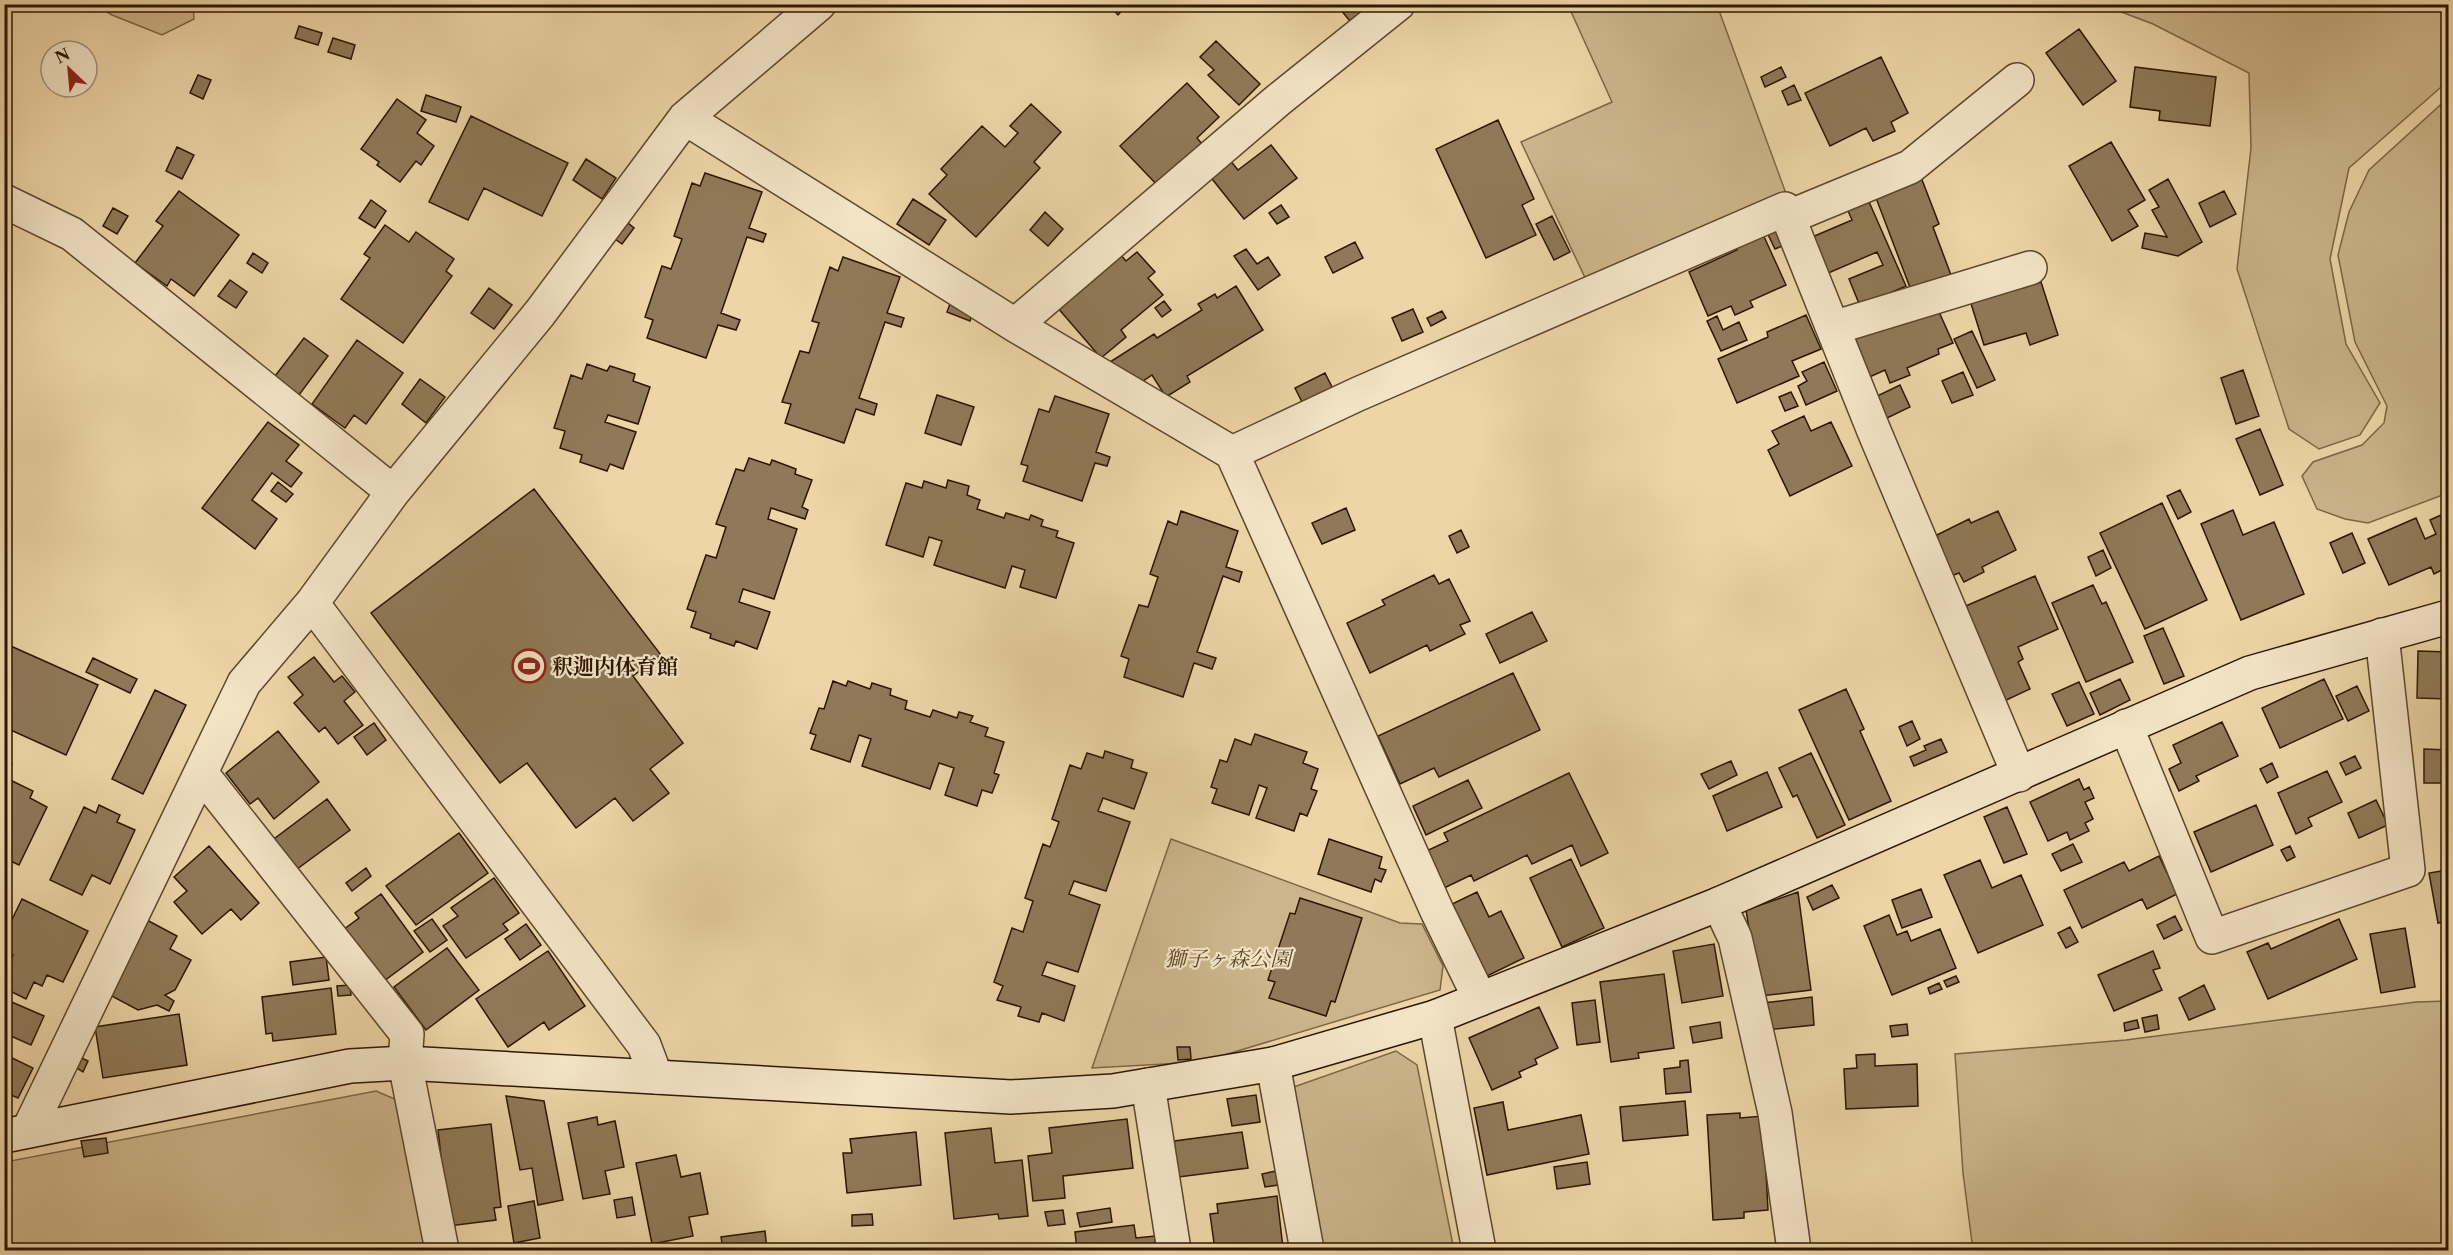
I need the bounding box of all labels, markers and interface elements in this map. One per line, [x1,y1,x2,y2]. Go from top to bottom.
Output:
north arrow [39,39,99,99]
text: N [52,43,73,68]
sports icon: 釈迦内体育館 [511,648,547,684]
place label: 釈迦内体育館 [552,654,678,679]
park label: 獅子ヶ森公園 [1165,946,1294,971]

